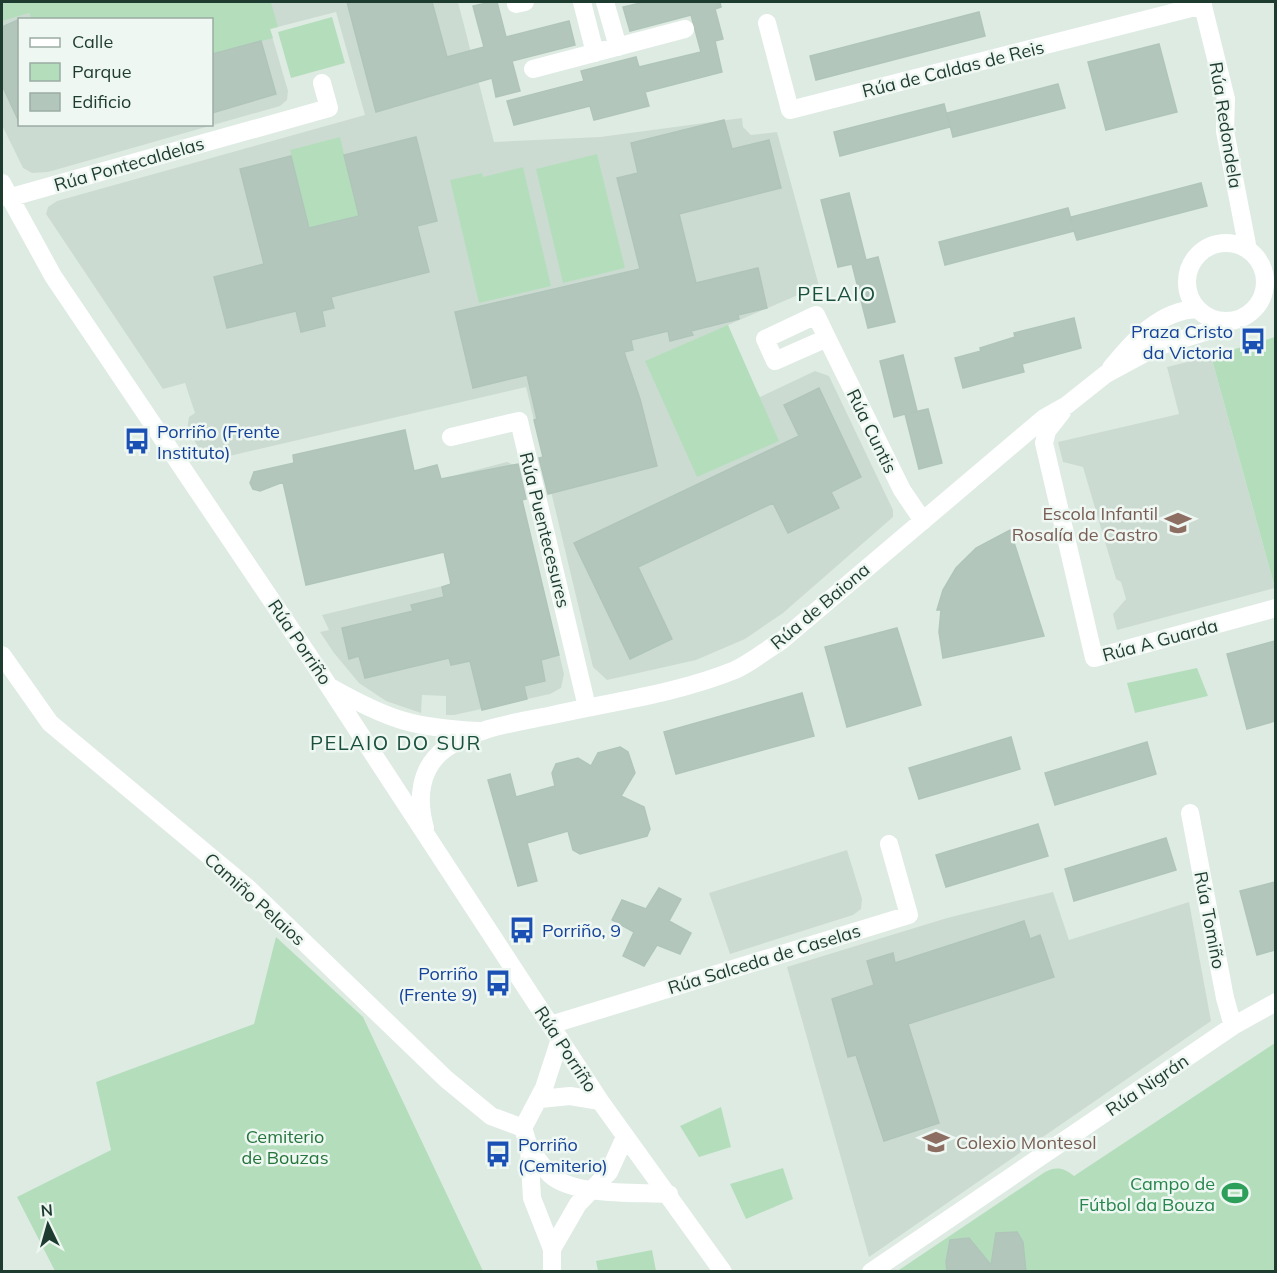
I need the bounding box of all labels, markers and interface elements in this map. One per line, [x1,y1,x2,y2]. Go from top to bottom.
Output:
legend [18,18,213,126]
text: Calle [72,30,113,53]
street label: Rúa de Caldas de Reis [860,35,1046,103]
text: Parque [72,60,131,83]
street label: Rúa Redondela [1205,60,1247,190]
text: Edificio [72,90,131,113]
street label: Rúa Pontecaldelas [51,132,207,196]
district label: PELAIO [797,281,877,306]
place label: Praza Cristo da Victoria [1131,320,1233,364]
bus stop icon: Praza Cristo da Victoria [1238,326,1268,356]
street label: Rúa Cuntis [842,385,902,477]
place label: Porriño (Frente Instituto) [157,420,280,464]
bus stop icon: Porriño (Frente Instituto) [122,426,152,456]
street label: Rúa Puentecesures [515,450,575,610]
place label: Escola Infantil Rosalía de Castro [1012,502,1158,546]
school or university icon: Escola Infantil Rosalía de Castro [1163,508,1193,538]
street label: Rúa de Baiona [766,558,874,654]
street label: Rúa Porriño [263,595,337,689]
street label: Rúa A Guarda [1100,614,1220,666]
district label: PELAIO DO SUR [310,730,482,755]
street label: Camiño Pelaios [200,848,310,950]
street label: Rúa Tomiño [1189,869,1231,971]
bus stop icon: Porriño, 9 [507,915,537,945]
place label: Porriño, 9 [542,919,621,942]
street label: Rúa Salceda de Caselas [665,919,863,999]
place label: Porriño (Frente 9) [398,962,478,1006]
bus stop icon: Porriño (Frente 9) [483,968,513,998]
street label: Rúa Porriño [530,1002,602,1096]
street label: Rúa Nigrán [1101,1049,1193,1121]
park label: Cemiterio de Bouzas [241,1125,329,1169]
school or university icon: Colexio Montesol [921,1127,951,1157]
place label: Colexio Montesol [956,1131,1097,1154]
place label: Porriño (Cemiterio) [518,1133,608,1177]
bus stop icon: Porriño (Cemiterio) [483,1139,513,1169]
place label: Campo de Fútbol da Bouza [1079,1172,1215,1216]
sports icon: Campo de Fútbol da Bouza [1220,1178,1250,1208]
north arrow [18,1195,78,1255]
text: N [40,1200,54,1221]

